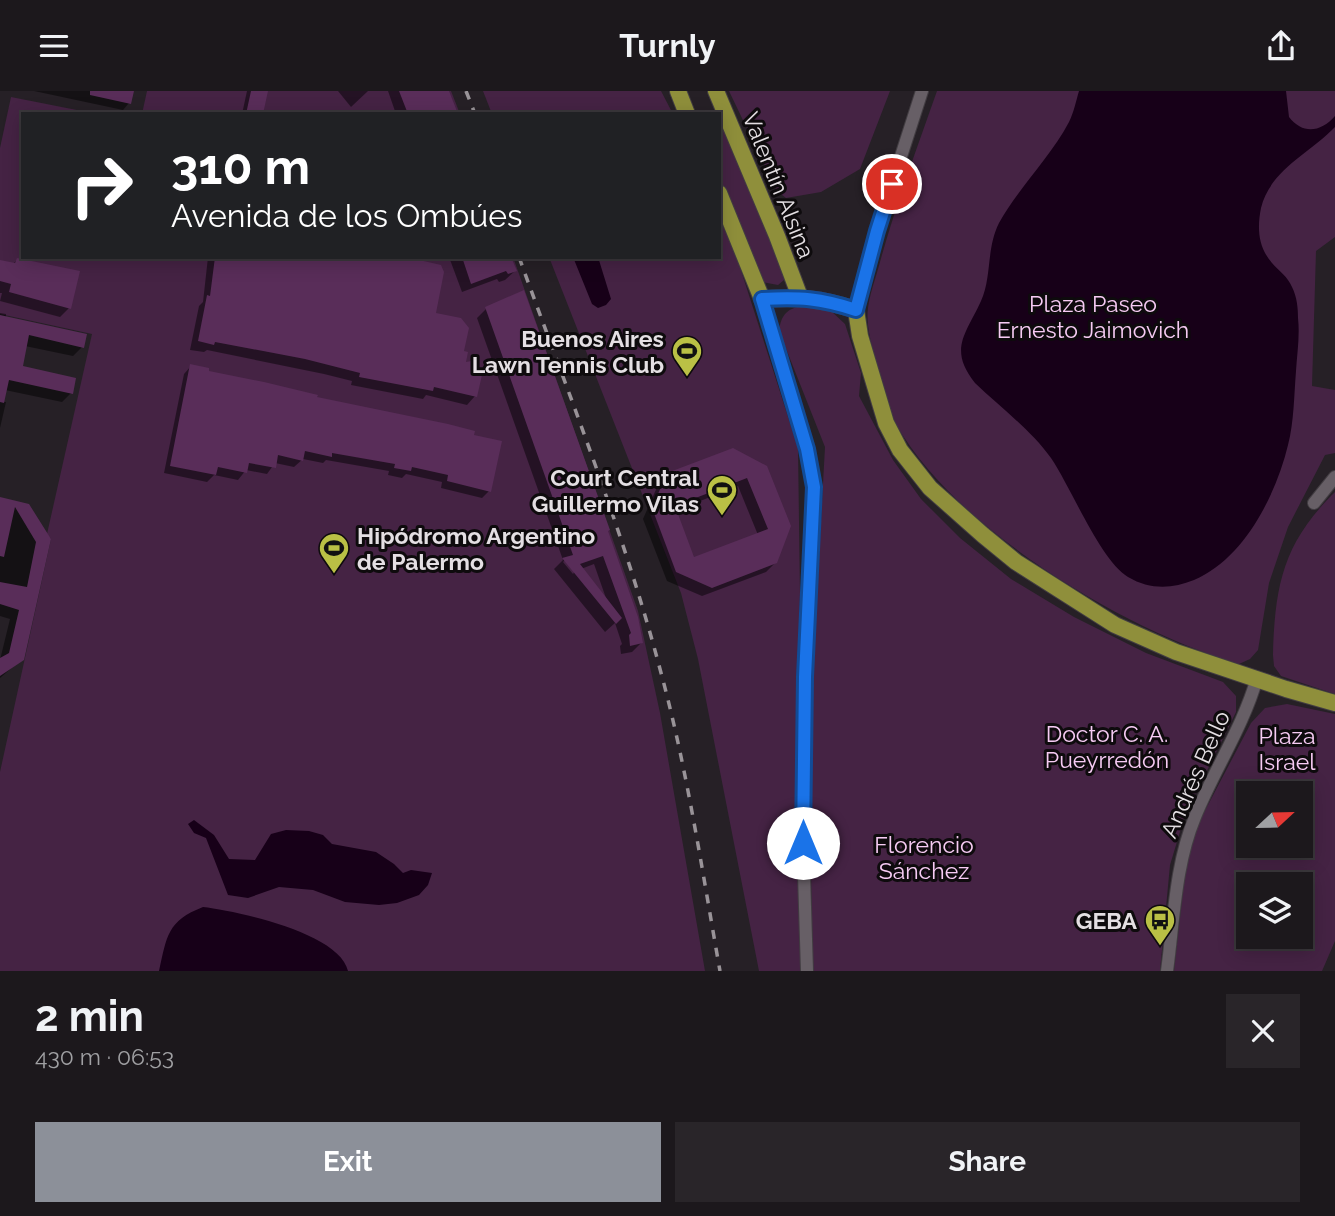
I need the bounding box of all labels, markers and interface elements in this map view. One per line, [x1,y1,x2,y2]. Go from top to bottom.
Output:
icon: menu [35,27,73,65]
text: Turnly [619,27,716,64]
icon: share [1262,27,1300,65]
street label: Valentín Alsina [737,108,821,262]
text: 310 m [171,138,310,195]
icon: right [56,140,147,231]
pin [862,154,922,214]
icon: arrive [873,165,911,203]
text: Avenida de los Ombúes [171,197,523,234]
park label: Plaza Paseo Ernesto Jaimovich [997,290,1189,343]
place label: Buenos Aires Lawn Tennis Club [472,325,664,378]
sports icon: Buenos Aires Lawn Tennis Club [670,334,704,378]
place label: Court Central Guillermo Vilas [532,464,700,517]
sports icon: Court Central Guillermo Vilas [705,473,739,517]
place label: Hipódromo Argentino de Palermo [357,522,595,575]
sports icon: Hipódromo Argentino de Palermo [317,531,351,575]
street label: Andrés Bello [1155,706,1235,842]
park label: Doctor C. A. Pueyrredón [1045,720,1169,773]
park label: Plaza Israel [1258,722,1316,775]
north arrow [1236,781,1312,857]
map controls [1236,781,1313,949]
position arrow [766,806,840,880]
park label: Florencio Sánchez [874,831,974,884]
button: layers [1236,872,1313,949]
bus stop icon: GEBA [1143,903,1177,947]
place label: GEBA [1076,907,1138,934]
text: 2 min [35,992,144,1041]
button: close [1226,994,1300,1068]
text: 430 m · 06:53 [35,1043,174,1070]
button: Exit [35,1122,661,1202]
button: Share [675,1122,1300,1202]

